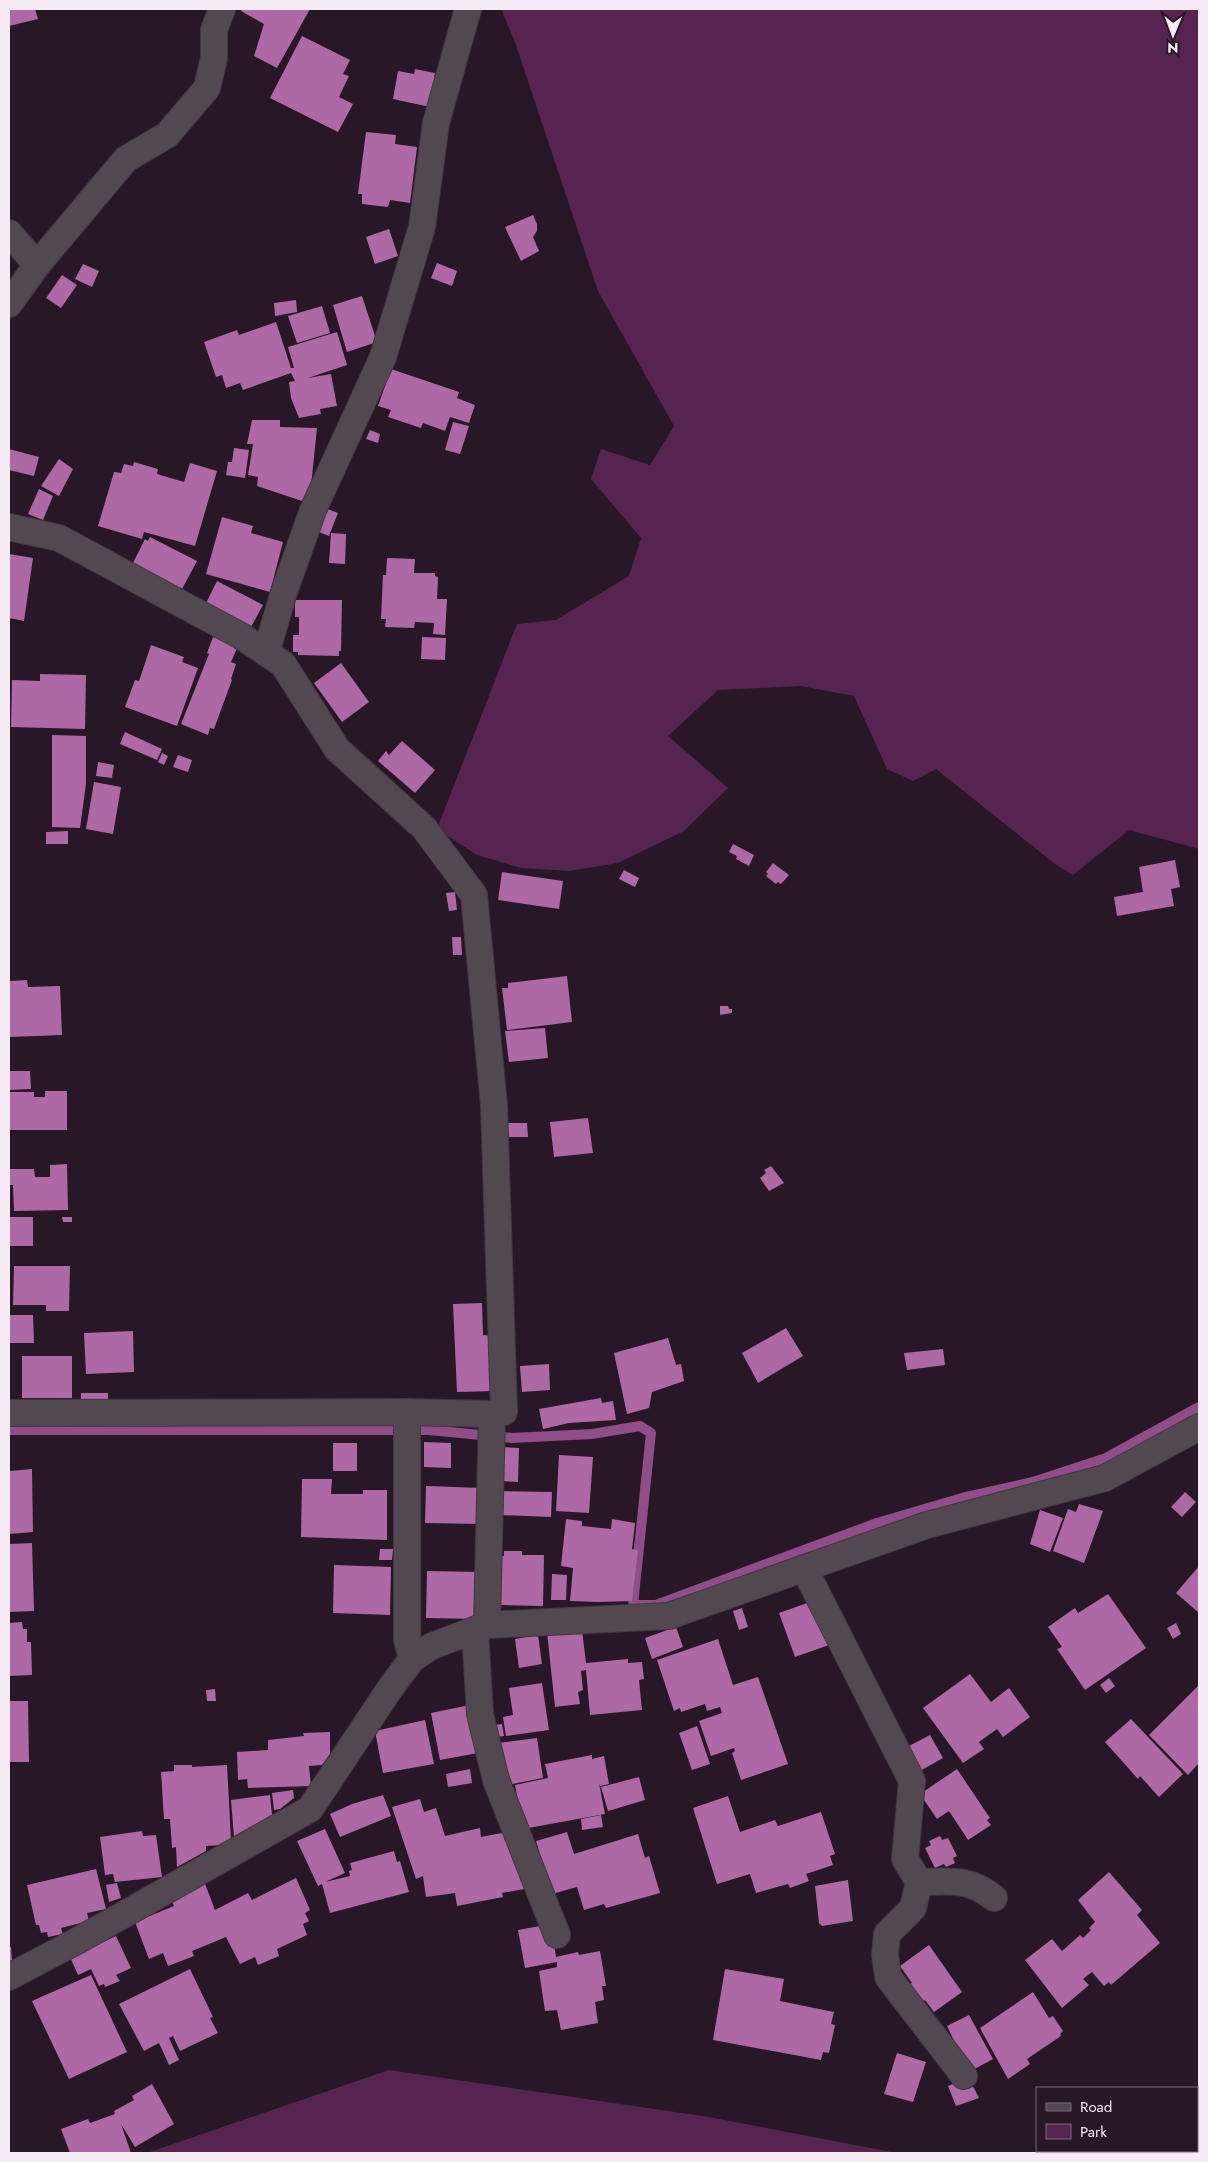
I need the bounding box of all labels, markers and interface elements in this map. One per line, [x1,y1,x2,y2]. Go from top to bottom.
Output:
north arrow [1148,10,1198,60]
text: N [1167,38,1179,58]
legend [1036,2087,1198,2152]
text: Road [1080,2096,1112,2118]
text: Park [1080,2121,1107,2143]

